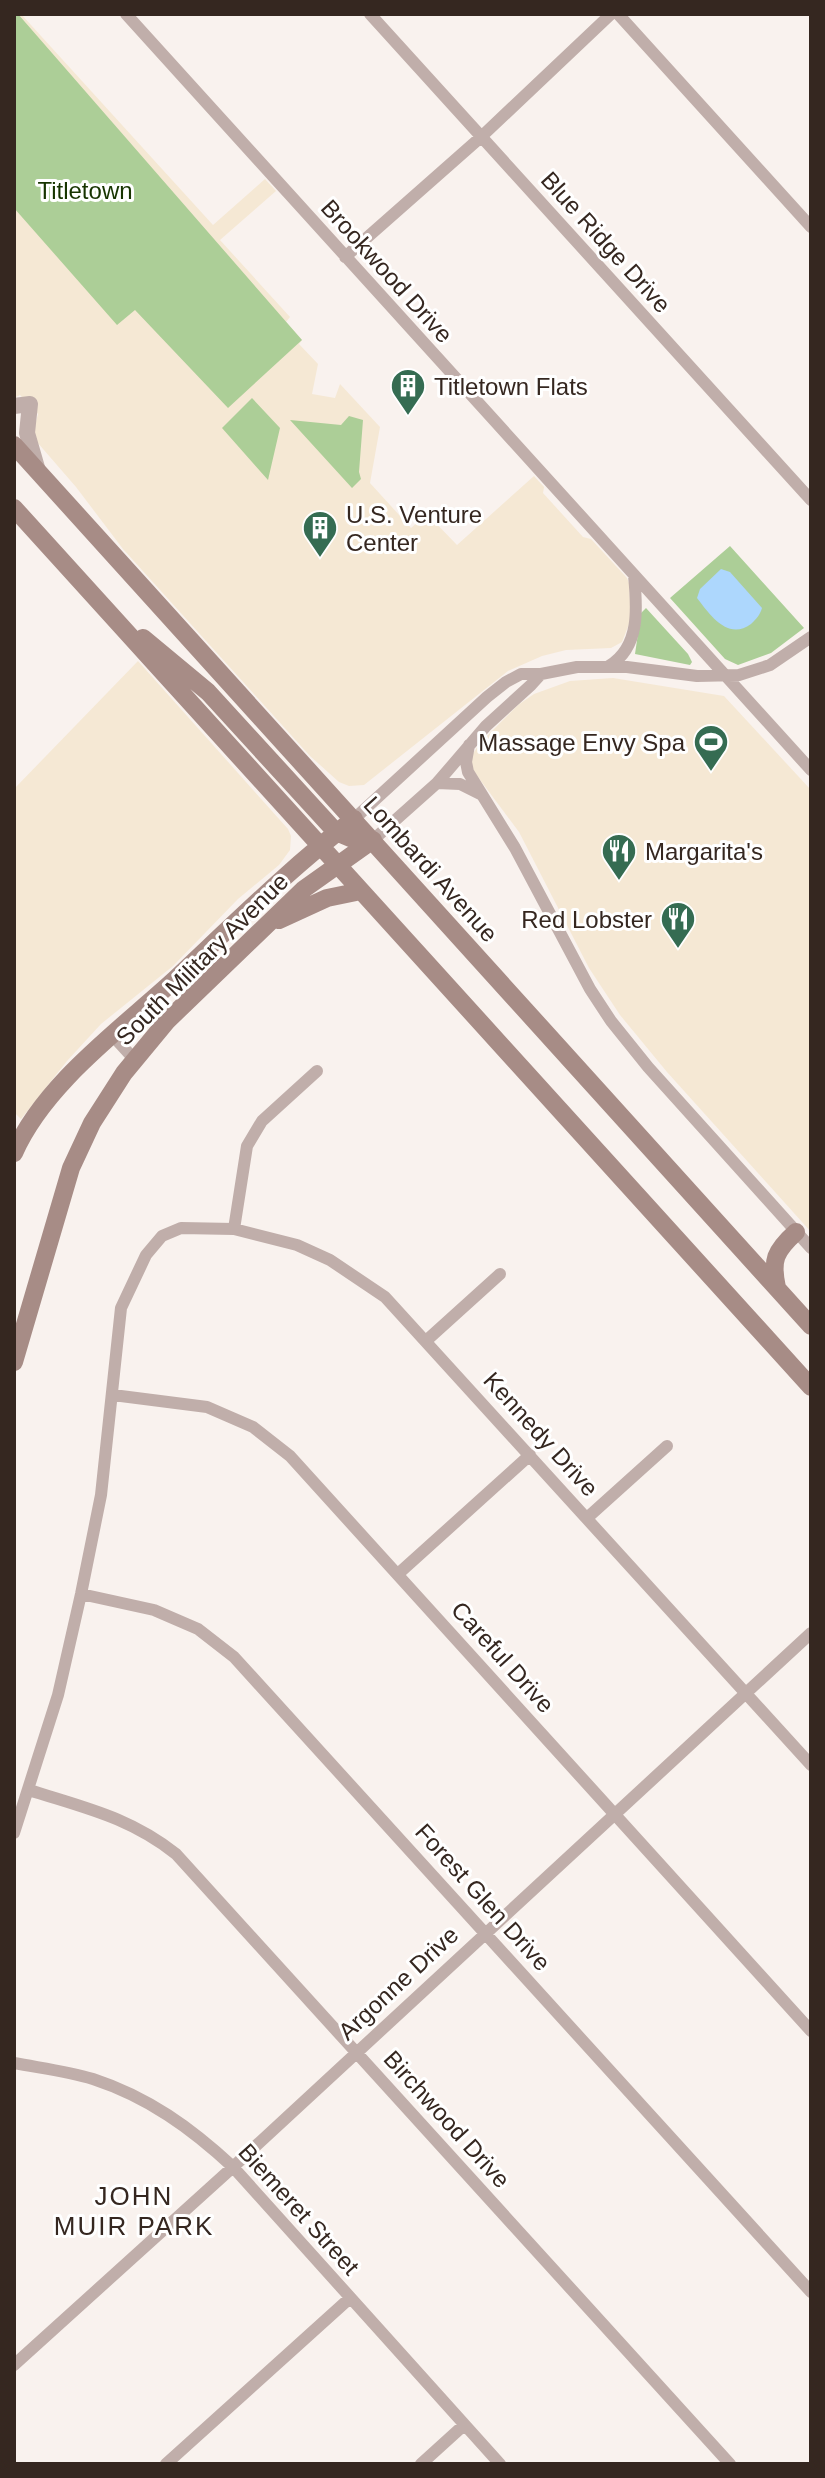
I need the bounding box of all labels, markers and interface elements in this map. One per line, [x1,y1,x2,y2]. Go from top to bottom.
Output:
street label: Blue Ridge Drive [536,166,676,318]
park label: Titletown [37,177,133,204]
street label: Brookwood Drive [316,194,458,348]
building icon: Titletown Flats [389,367,427,417]
place label: Titletown Flats [434,373,588,400]
place label: U.S. Venture Center [346,501,482,556]
building icon: U.S. Venture Center [301,509,339,559]
sports icon: Massage Envy Spa [692,723,730,773]
place label: Massage Envy Spa [478,729,686,756]
street label: Lombardi Avenue [359,791,503,947]
restaurant icon: Margarita's [600,832,638,882]
place label: Margarita's [645,838,763,865]
street label: South Military Avenue [111,868,293,1050]
restaurant icon: Red Lobster [659,900,697,950]
place label: Red Lobster [521,906,652,933]
street label: Kennedy Drive [478,1366,604,1502]
street label: Careful Drive [446,1596,560,1718]
street label: Forest Glen Drive [410,1818,556,1976]
street label: Argonne Drive [333,1921,463,2045]
street label: Birchwood Drive [379,2045,515,2193]
street label: Biemeret Street [233,2138,365,2280]
district label: JOHN MUIR PARK [54,2181,214,2241]

